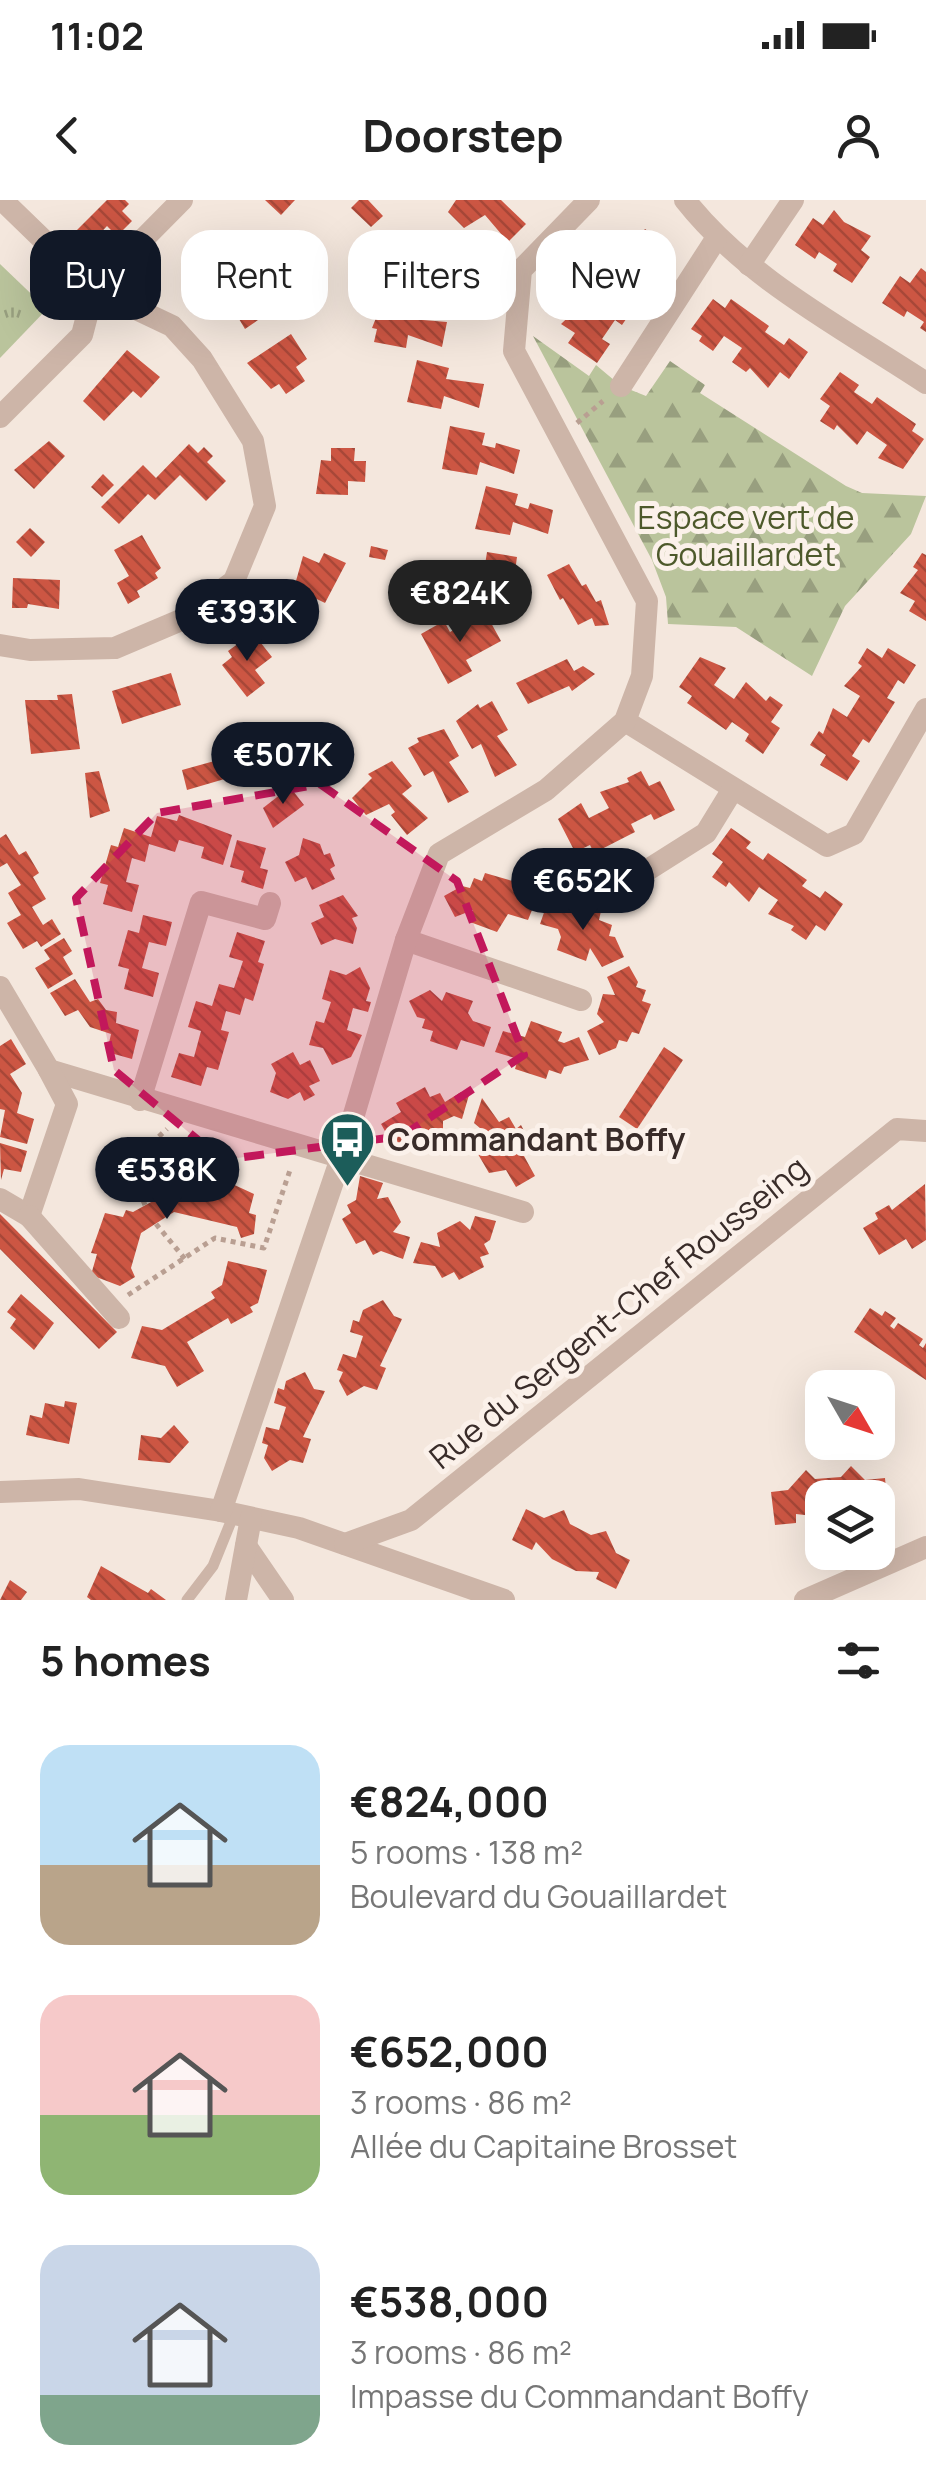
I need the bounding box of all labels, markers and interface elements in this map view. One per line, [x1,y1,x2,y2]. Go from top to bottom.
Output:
text: 11:02 [50,9,144,61]
text: Doorstep [363,104,563,166]
icon: back [40,108,95,163]
icon: person [831,108,886,163]
chip: Buy [30,230,161,320]
chip: Rent [181,230,328,320]
chip: Filters [348,230,516,320]
chip: New [536,230,676,320]
park label: Espace vert de Gouaillardet [638,495,854,576]
pin: €824K [390,560,530,645]
text: €824K [410,570,510,614]
pin: €393K [177,579,317,664]
text: €393K [197,589,297,633]
pin: €507K [213,722,353,807]
text: €507K [233,732,333,776]
pin: €652K [513,848,653,933]
text: €652K [533,858,633,902]
bus stop icon: Commandant Boffy [318,1109,378,1188]
place label: Commandant Boffy [387,1117,685,1161]
pin: €538K [97,1137,237,1222]
street label: Rue du Sergent-Chef Rousseing [420,1146,816,1478]
text: €538K [117,1147,217,1191]
north arrow [805,1370,895,1460]
map controls [805,1370,895,1570]
button: layers [805,1480,895,1570]
text: 5 homes [40,1631,211,1689]
icon: filters [831,1633,886,1688]
text: €824,000 [350,1772,549,1830]
icon: home [120,1785,240,1905]
text: 5 rooms · 138 m² [350,1830,583,1874]
text: Boulevard du Gouaillardet [350,1874,727,1918]
text: €652,000 [350,2022,549,2080]
icon: home [120,2035,240,2155]
text: 3 rooms · 86 m² [350,2080,572,2124]
text: Allée du Capitaine Brosset [350,2124,737,2168]
text: €538,000 [350,2272,549,2330]
icon: home [120,2285,240,2405]
text: 3 rooms · 86 m² [350,2330,572,2374]
text: Impasse du Commandant Boffy [350,2374,809,2418]

